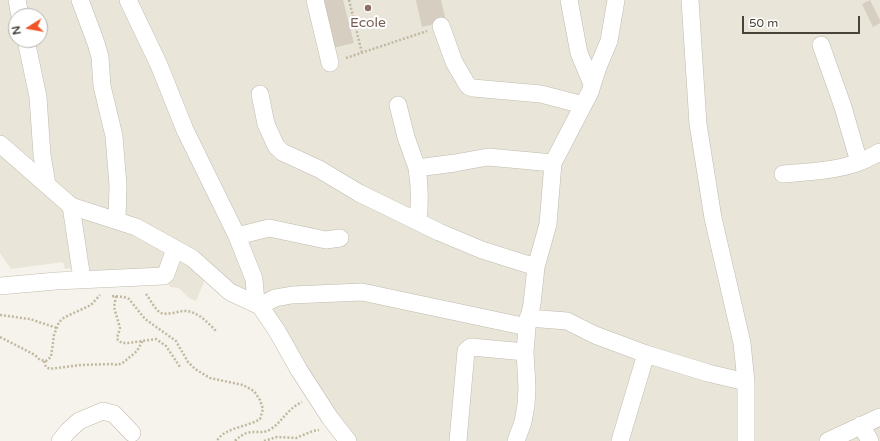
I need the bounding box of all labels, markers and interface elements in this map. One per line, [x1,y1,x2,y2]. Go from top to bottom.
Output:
marker: Ecole [363,3,373,13]
north arrow [8,8,48,48]
scale bar [744,8,862,34]
place label: Ecole [350,15,386,31]
text: 50 m [749,16,778,30]
text: N [9,25,24,36]

